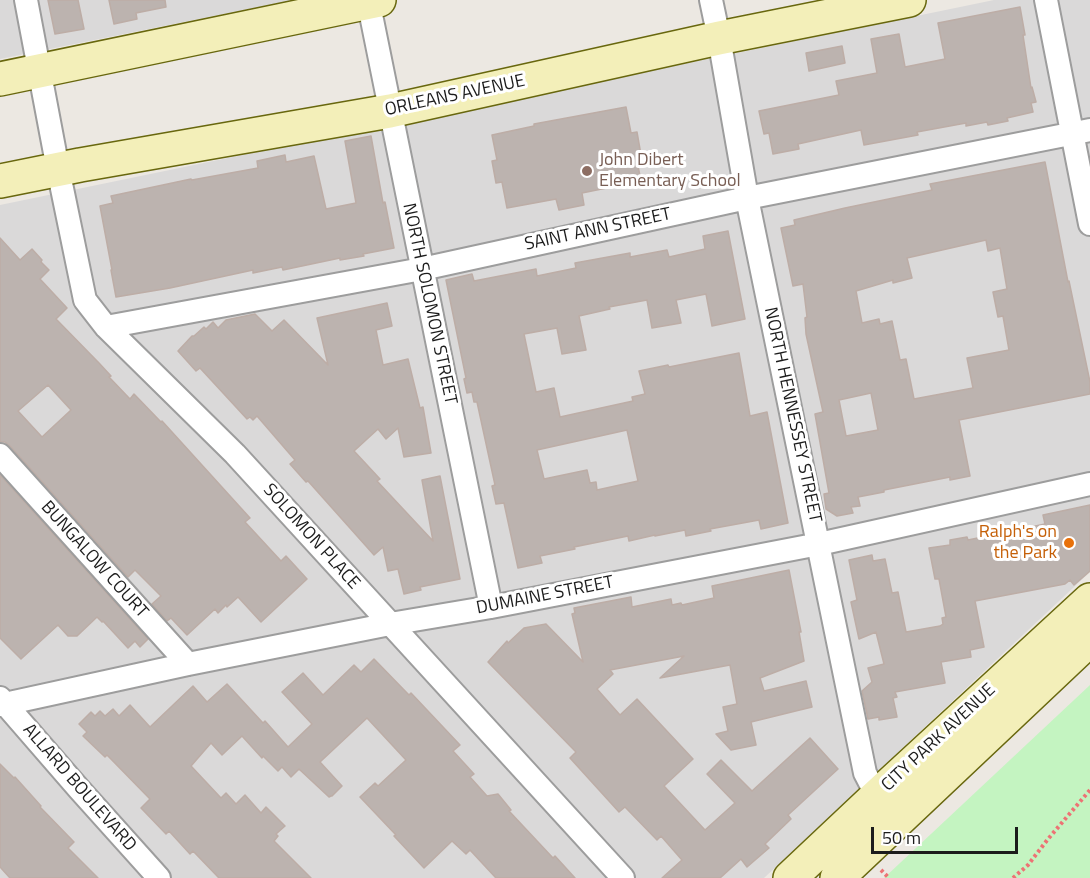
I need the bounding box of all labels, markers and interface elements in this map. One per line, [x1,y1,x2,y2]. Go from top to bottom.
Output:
street label: ORLEANS AVENUE [383,71,527,121]
place label: John Dibert Elementary School [599,150,741,192]
marker: John Dibert Elementary School [580,164,594,178]
street label: NORTH SOLOMON STREET [397,201,461,407]
street label: SAINT ANN STREET [523,204,673,256]
street label: NORTH HENNESSEY STREET [759,305,825,525]
street label: SOLOMON PLACE [258,480,364,594]
street label: BUNGALOW COURT [36,497,152,623]
place label: Ralph's on the Park [979,522,1057,564]
marker: Ralph's on the Park [1062,536,1076,550]
street label: DUMAINE STREET [475,572,615,620]
street label: CITY PARK AVENUE [878,680,1000,796]
street label: ALLARD BOULEVARD [18,720,140,856]
scale bar [874,815,1021,853]
text: 50 m [882,824,921,851]

